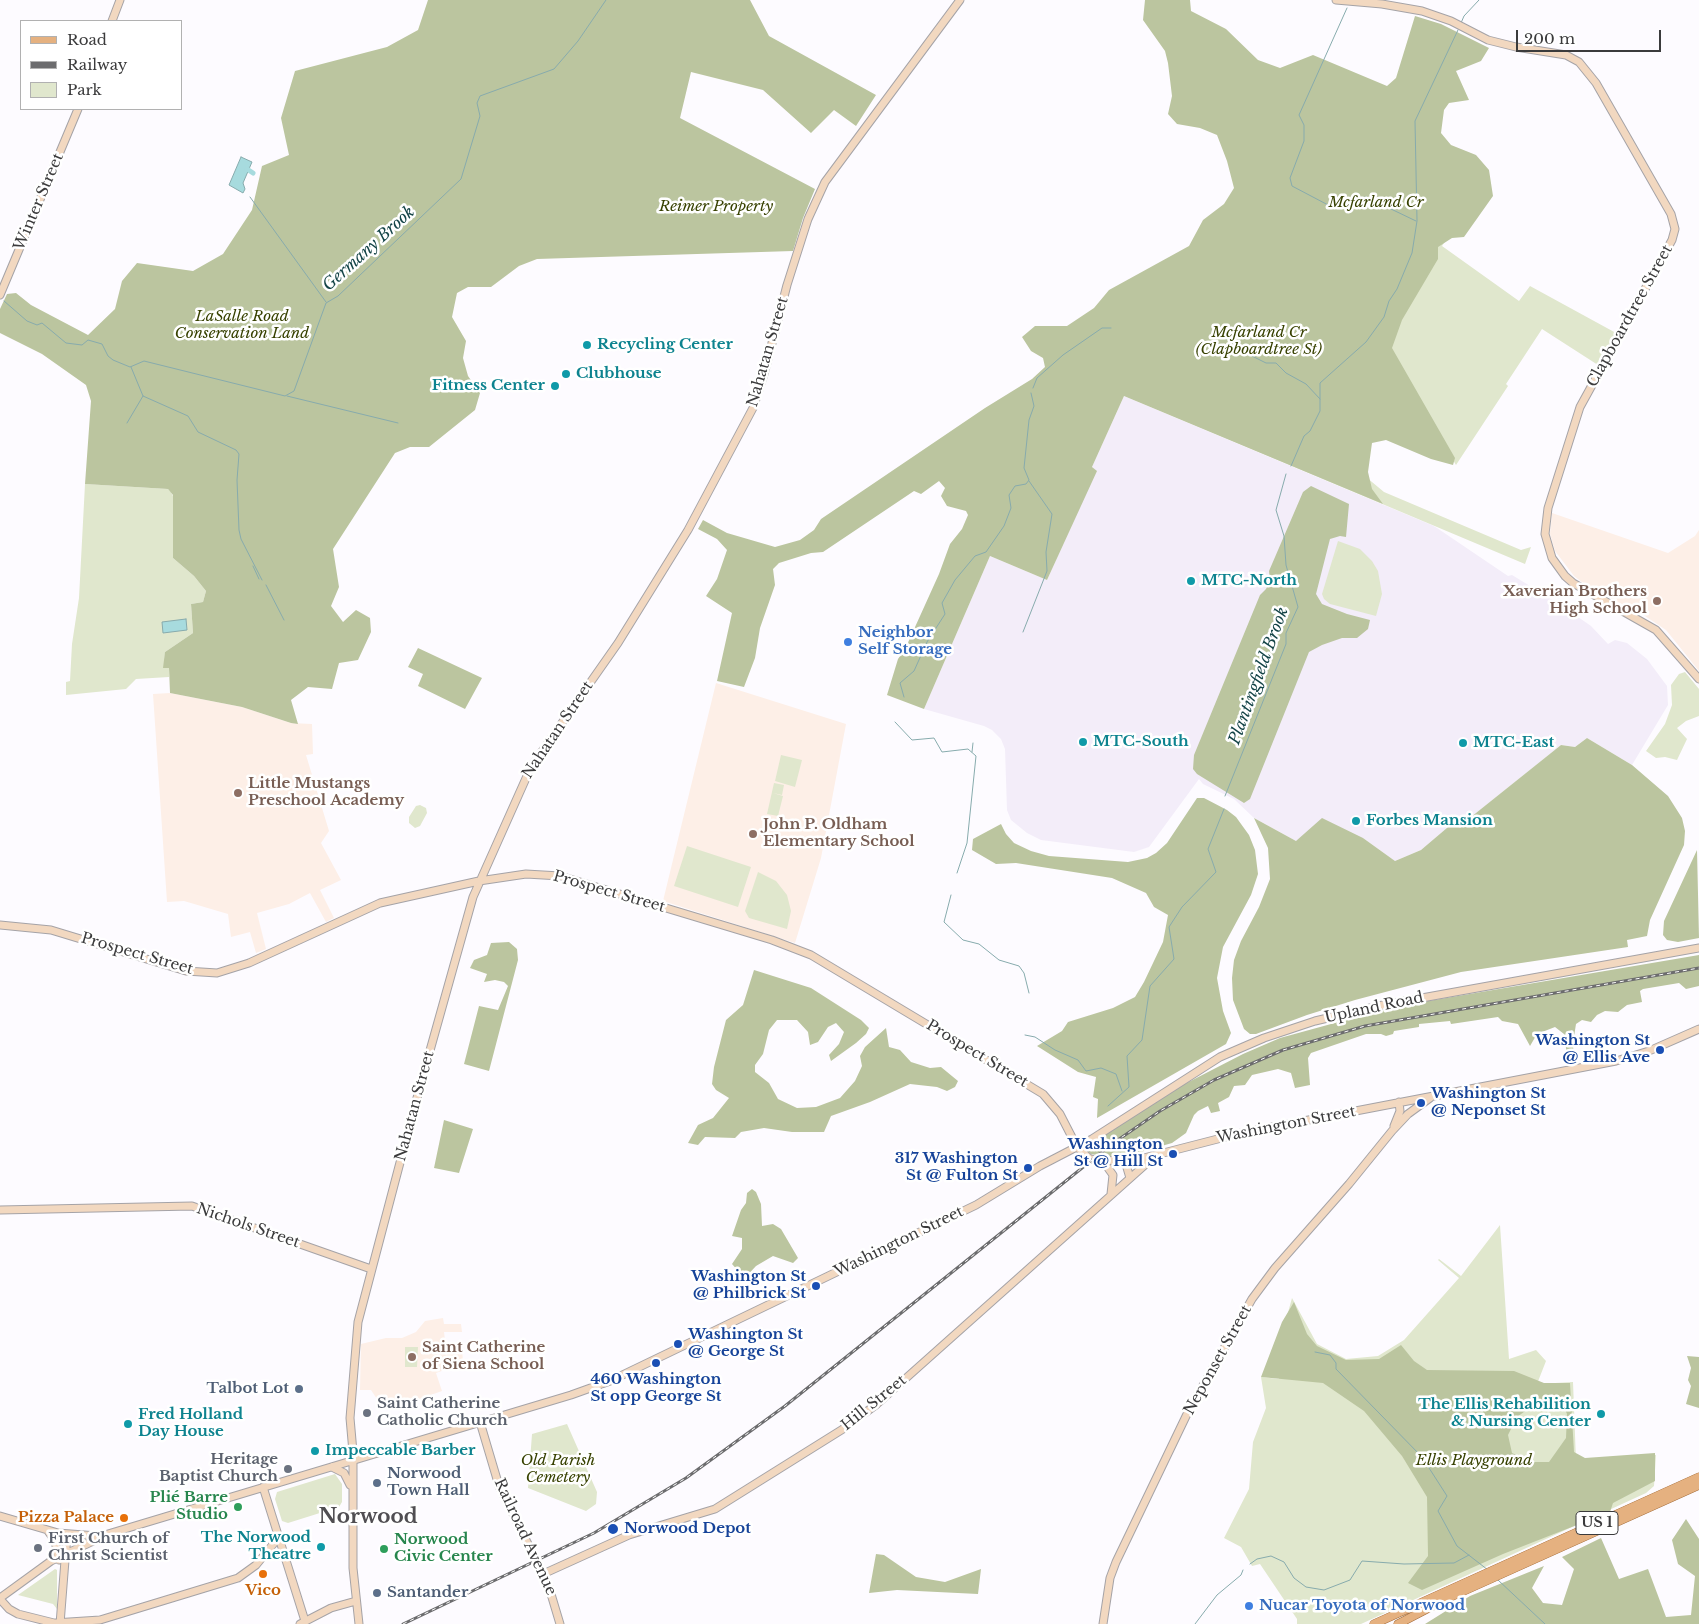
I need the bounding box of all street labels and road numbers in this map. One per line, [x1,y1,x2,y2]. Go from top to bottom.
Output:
street label: Winter Street [10,151,68,253]
street label: Clapboardtree Street [1583,242,1677,390]
street label: Nahatan Street [744,295,792,409]
street label: Nahatan Street [519,678,597,782]
street label: Prospect Street [551,867,667,917]
street label: Prospect Street [79,929,195,979]
street label: Upland Road [1323,989,1425,1027]
street label: Prospect Street [923,1016,1031,1092]
street label: Nahatan Street [392,1049,438,1163]
street label: Washington Street [1215,1103,1357,1147]
street label: Nichols Street [194,1200,302,1252]
street label: Washington Street [831,1203,967,1281]
street label: Neponset Street [1180,1302,1256,1418]
street label: Hill Street [838,1371,910,1435]
street label: Railroad Avenue [490,1476,560,1598]
road number: US 1 [1576,1512,1618,1535]

